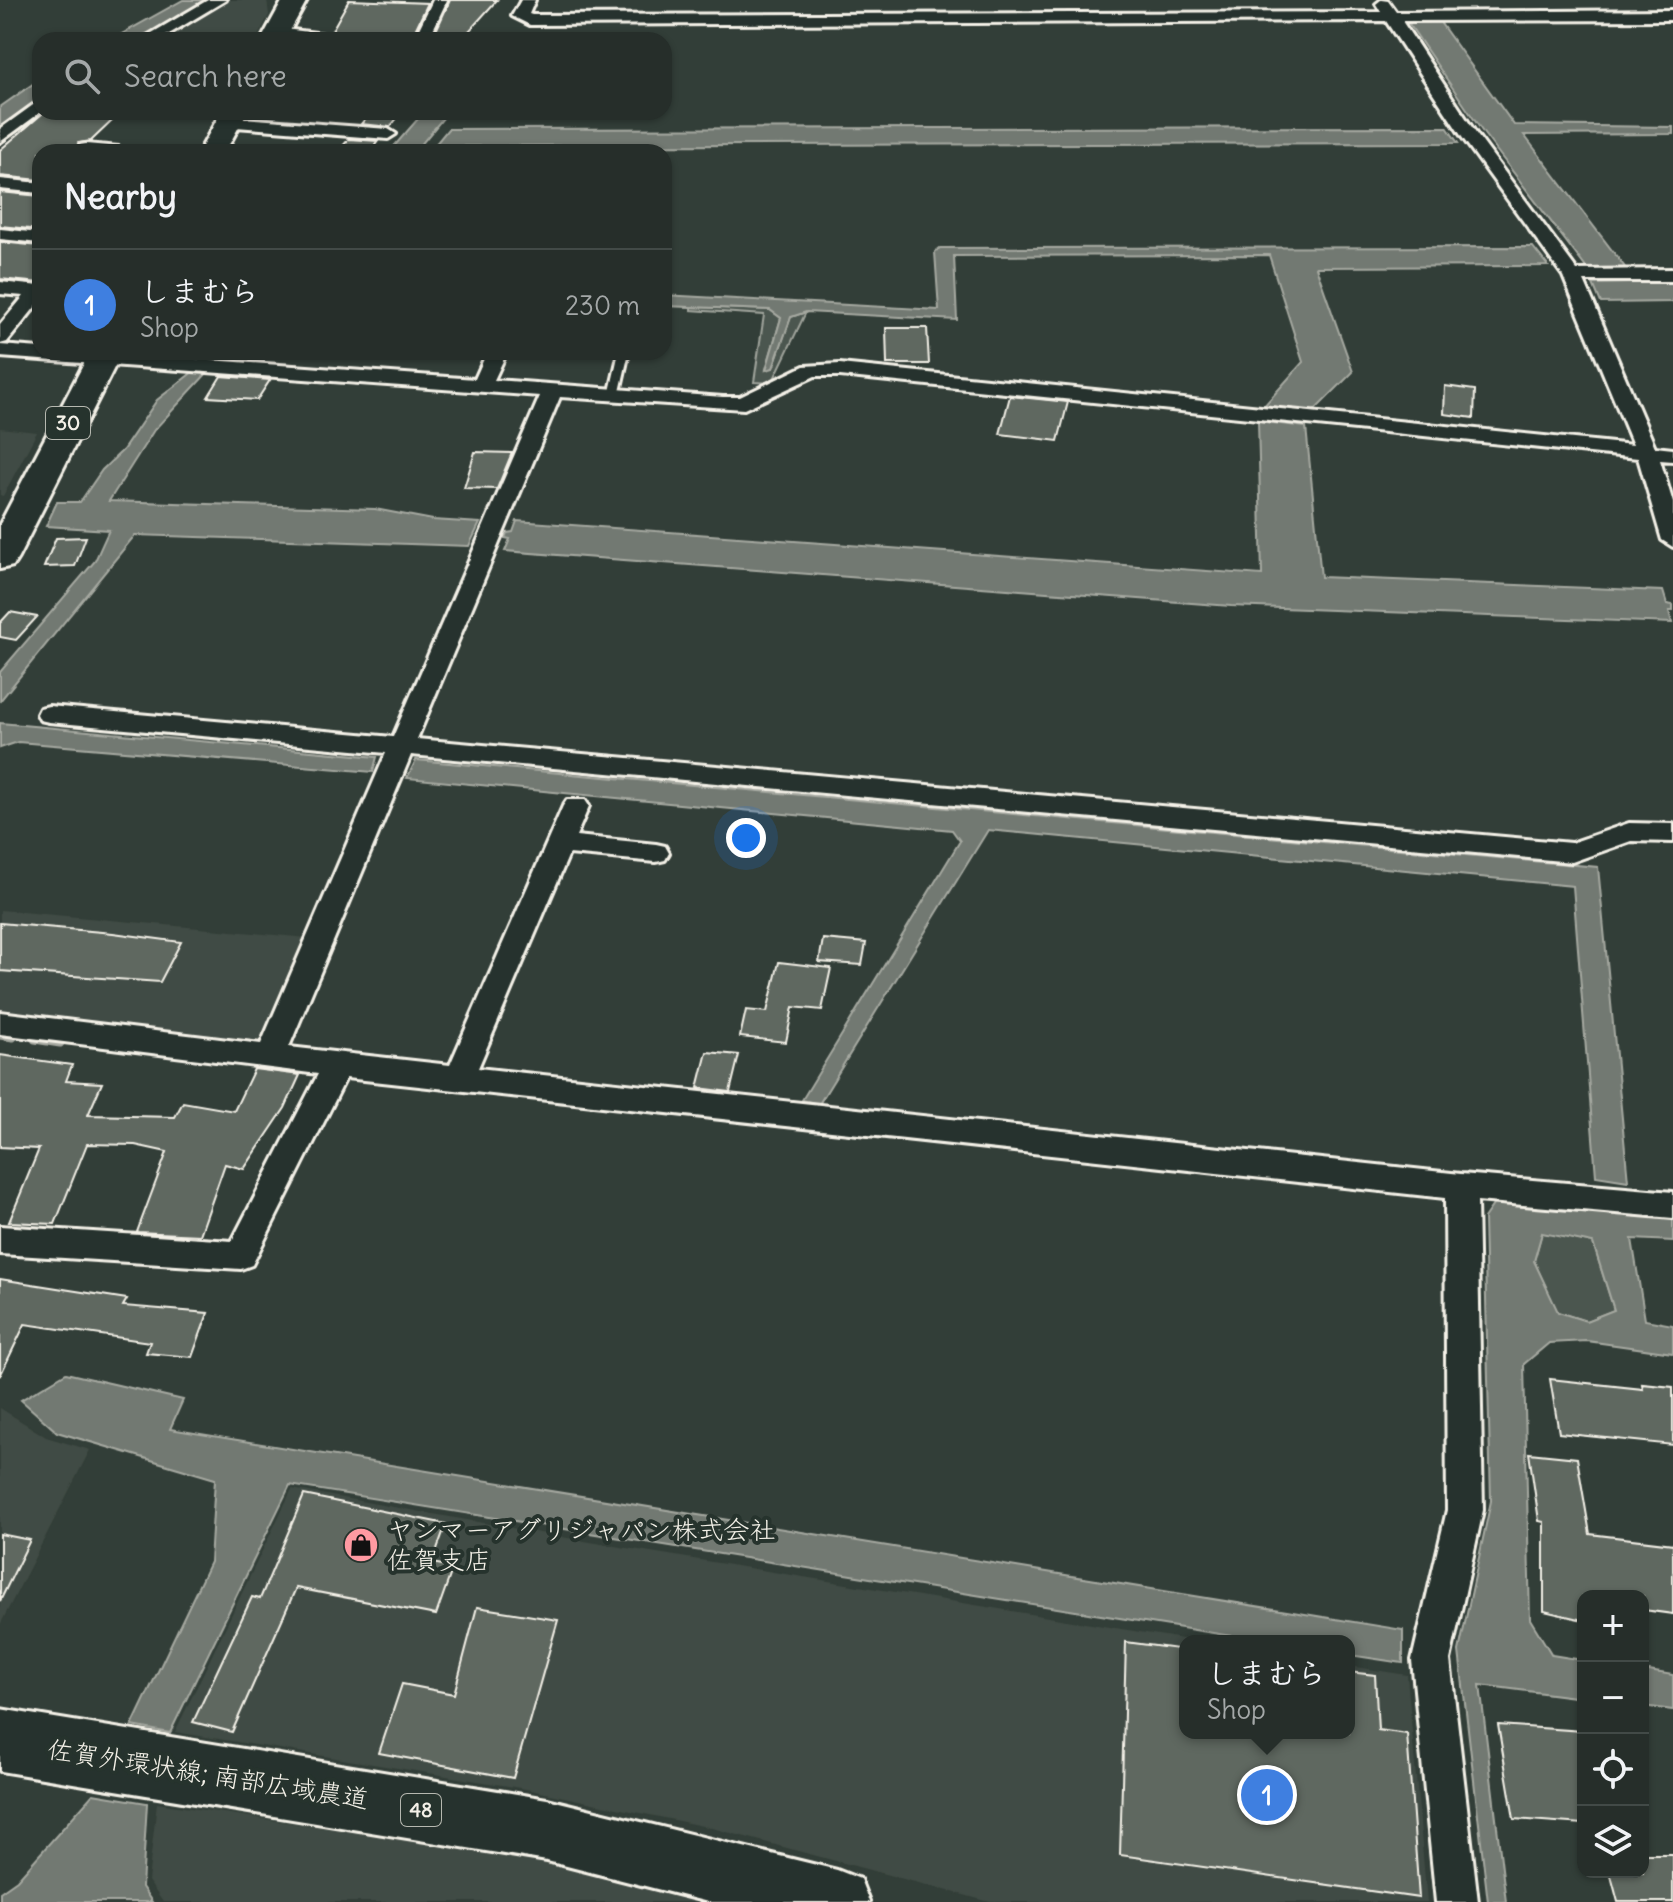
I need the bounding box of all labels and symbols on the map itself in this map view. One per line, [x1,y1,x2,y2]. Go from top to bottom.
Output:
road number: 30 [46,407,90,439]
your location [726,818,766,858]
place label: ヤンマーアグリジャパン株式会社 佐賀支店 [387,1513,775,1576]
shop icon: ヤンマーアグリジャパン株式会社 佐賀支店 [342,1526,380,1564]
street label: 佐賀外環状線; 南部広域農道 [45,1732,371,1815]
pin: 1 [1241,1765,1293,1825]
road number: 48 [401,1794,441,1826]

